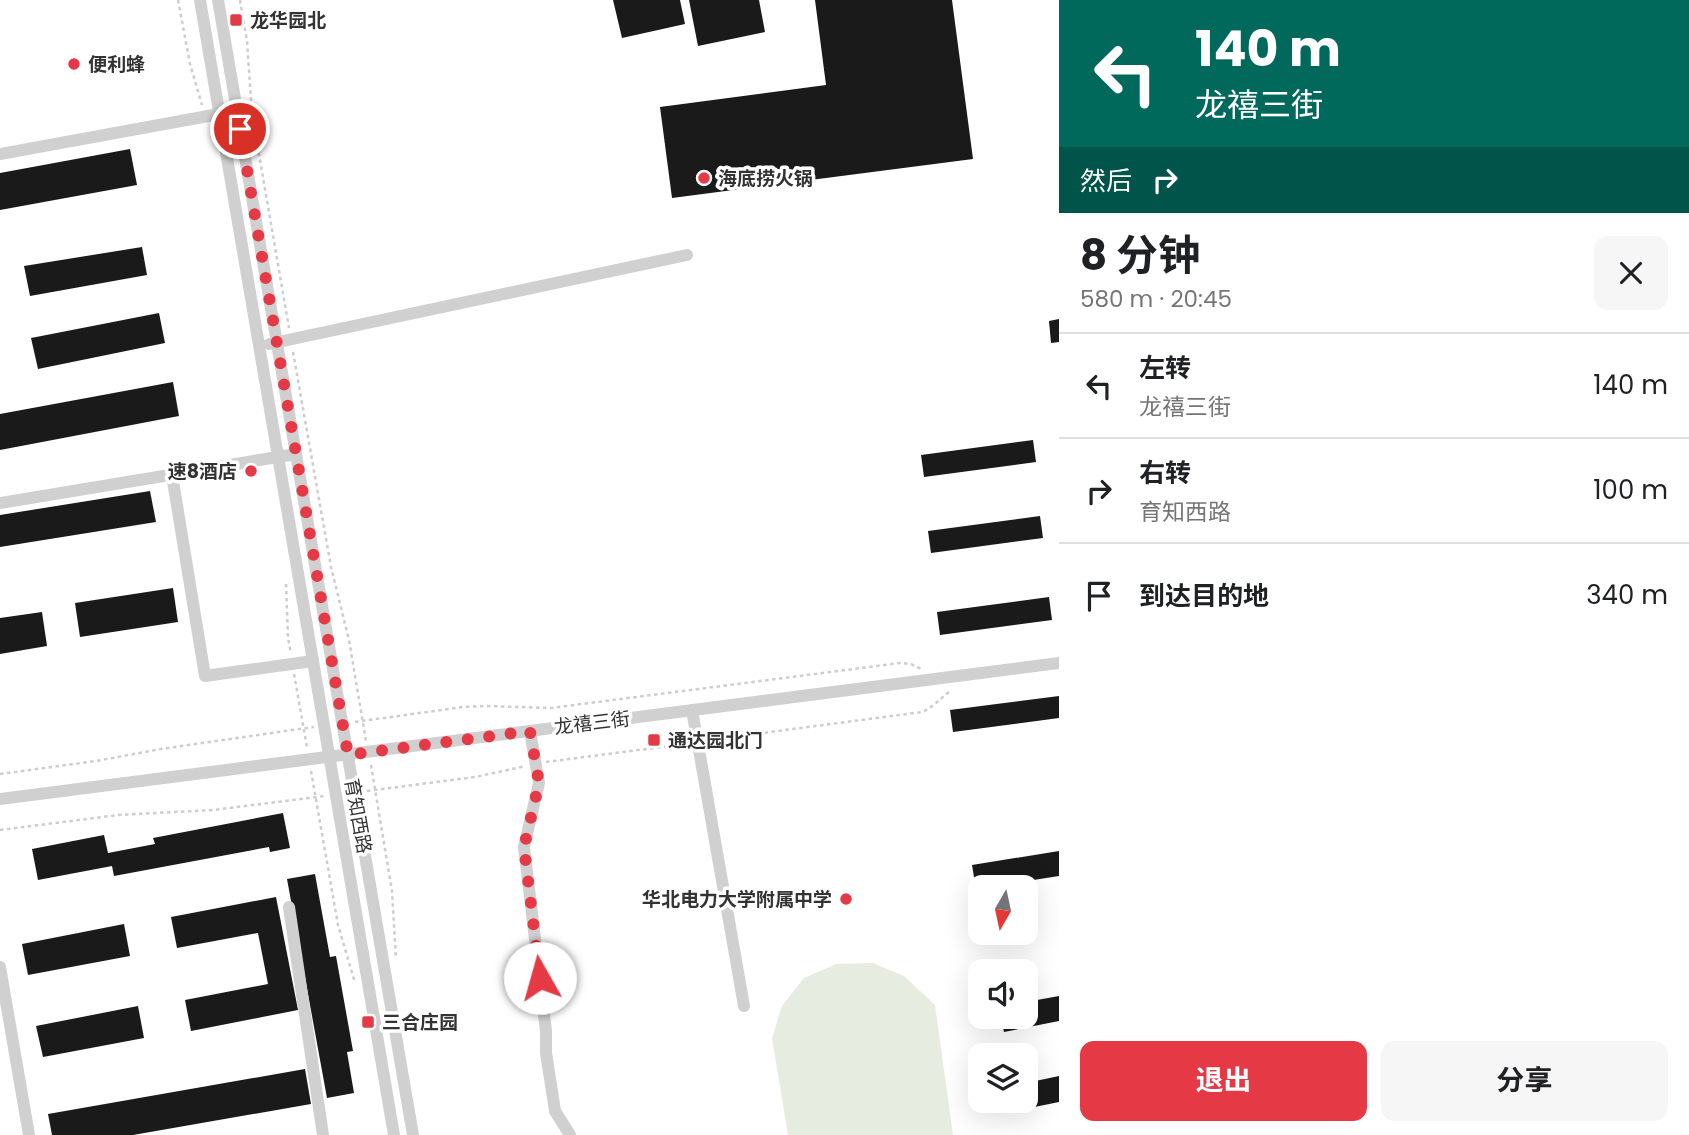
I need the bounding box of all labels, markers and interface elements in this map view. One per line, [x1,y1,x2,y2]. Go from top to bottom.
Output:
place label: 龙华园北 [250,7,326,34]
marker: 龙华园北 [228,12,244,28]
text: 140 m [1195,15,1341,83]
icon: left [1080,28,1171,119]
place label: 便利蜂 [88,51,145,78]
marker: 便利蜂 [66,56,82,72]
text: 龙禧三街 [1195,82,1323,127]
pin [210,99,270,159]
icon: arrive [221,110,259,148]
icon: right [1146,161,1184,199]
text: 然后 [1080,163,1132,199]
place label: 海底捞火锅 [718,165,813,192]
marker: 海底捞火锅 [696,170,712,186]
text: 8 分钟 [1080,226,1200,285]
button: close [1594,236,1668,310]
text: 580 m · 20:45 [1080,283,1232,315]
text: 左转 [1139,350,1191,386]
icon: left [1080,367,1118,405]
text: 140 m [1593,367,1668,403]
text: 龙禧三街 [1139,391,1231,423]
text: 右转 [1139,455,1191,491]
place label: 速8酒店 [168,458,237,485]
marker: 速8酒店 [243,463,259,479]
icon: right [1080,472,1118,510]
text: 100 m [1593,472,1668,508]
text: 育知西路 [1139,496,1231,528]
icon: arrive [1080,577,1118,615]
text: 340 m [1586,577,1668,613]
text: 到达目的地 [1139,578,1269,614]
street label: 龙禧三街 [553,705,631,741]
place label: 通达园北门 [668,727,763,754]
marker: 通达园北门 [646,732,662,748]
street label: 育知西路 [338,776,378,856]
north arrow [968,875,1038,945]
map controls [968,875,1038,1113]
place label: 华北电力大学附属中学 [642,886,832,913]
marker: 华北电力大学附属中学 [838,891,854,907]
position arrow [503,941,577,1015]
button: sound [968,959,1038,1029]
place label: 三合庄园 [382,1009,458,1036]
marker: 三合庄园 [360,1014,376,1030]
button: 退出 [1080,1041,1367,1121]
button: 分享 [1381,1041,1668,1121]
button: layers [968,1043,1038,1113]

